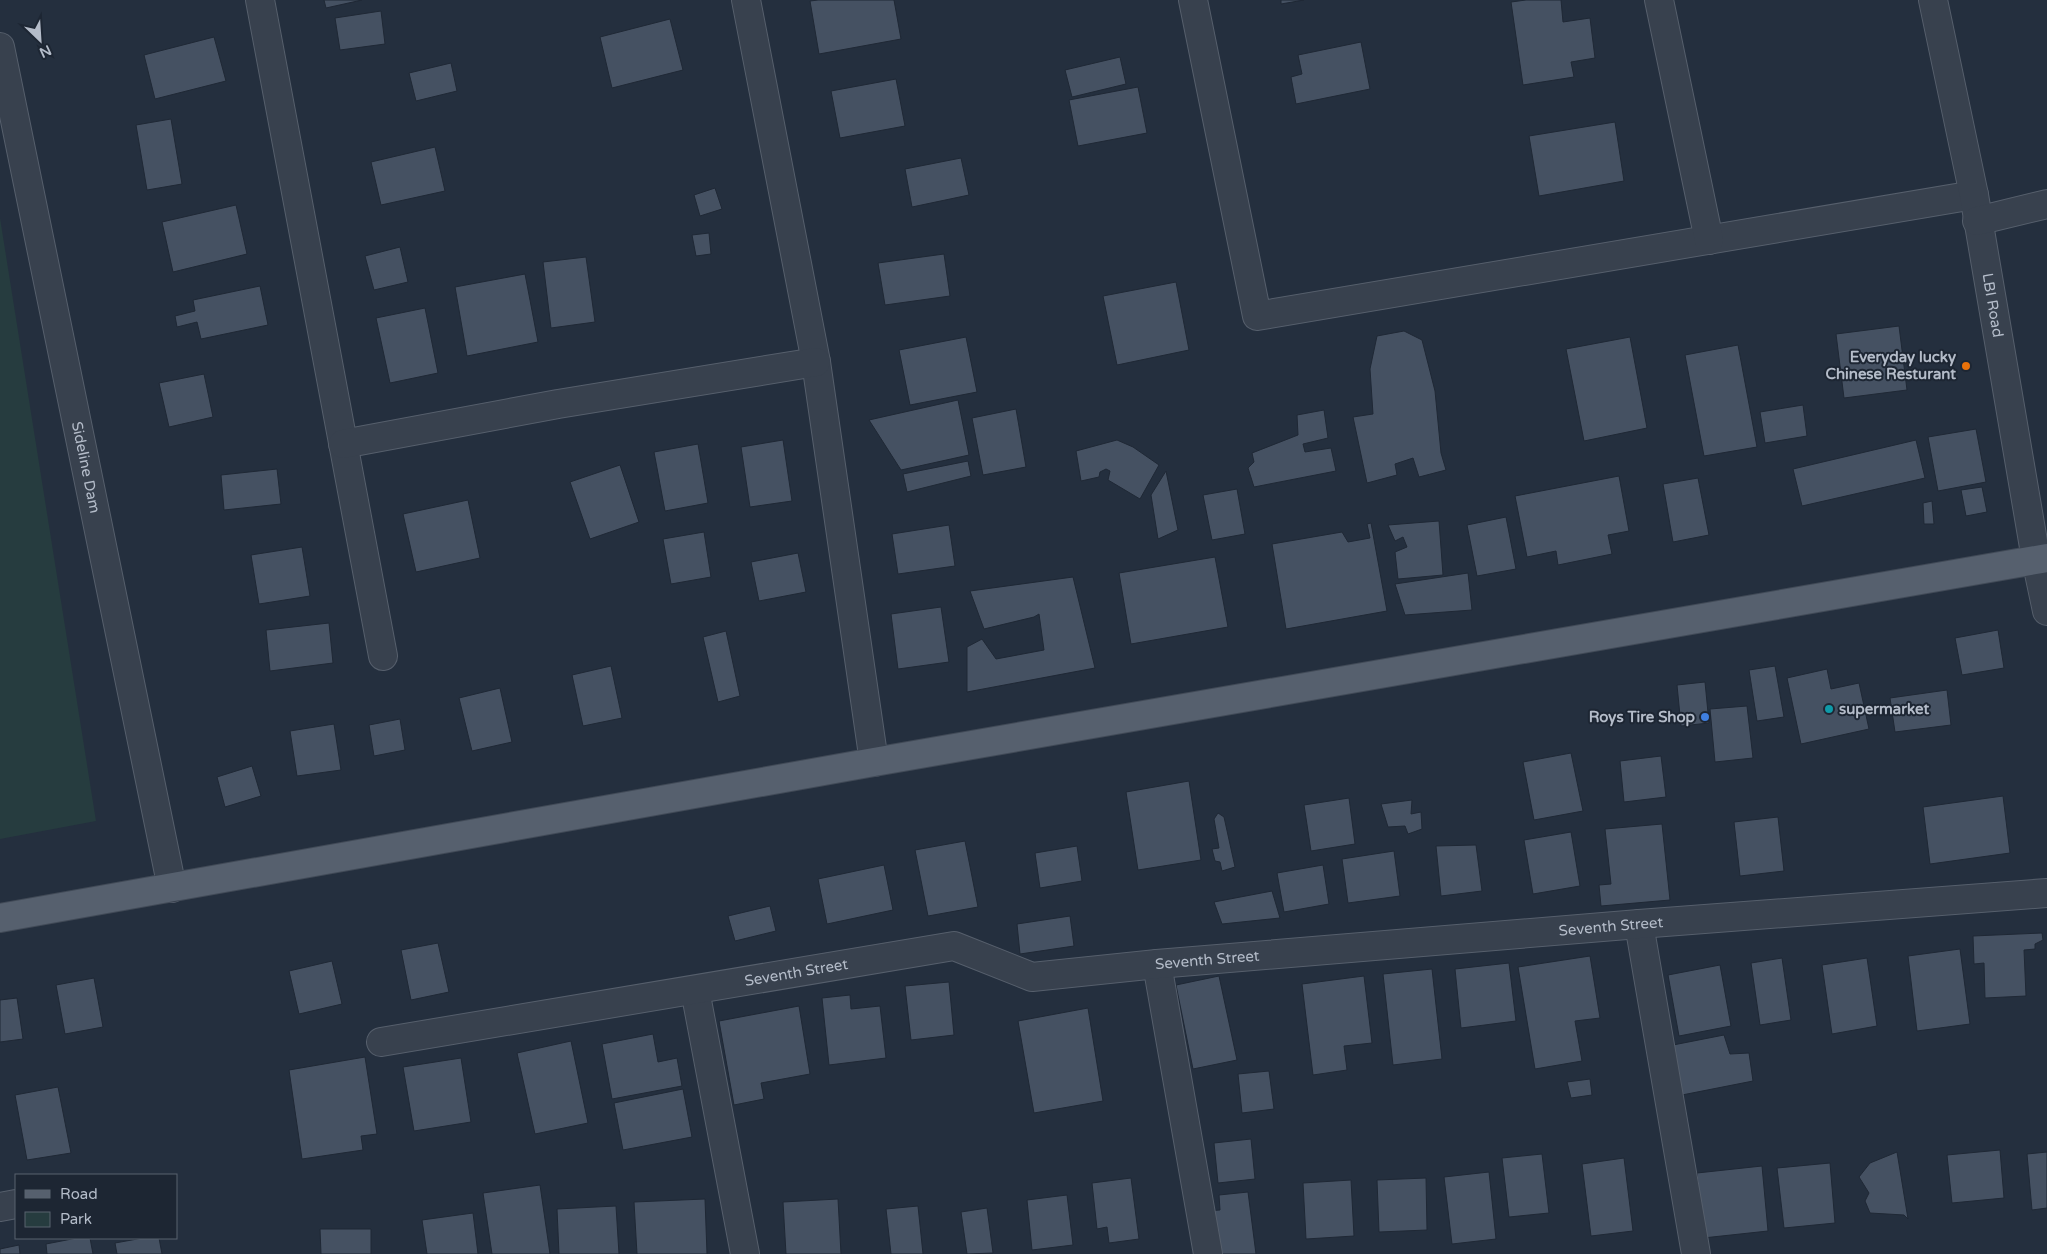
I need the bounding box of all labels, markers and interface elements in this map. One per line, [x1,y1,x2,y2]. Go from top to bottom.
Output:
north arrow [15,15,65,65]
text: N [37,41,54,61]
street label: LBI Road [1978,272,2007,339]
place label: Everyday lucky Chinese Resturant [1825,348,1956,383]
marker: Everyday lucky Chinese Resturant [1960,360,1972,372]
street label: Sideline Dam [68,420,104,515]
place label: supermarket [1839,700,1930,719]
marker: supermarket [1823,703,1835,715]
place label: Roys Tire Shop [1589,708,1696,727]
marker: Roys Tire Shop [1699,711,1711,723]
street label: Seventh Street [1558,913,1664,940]
street label: Seventh Street [1154,947,1260,973]
street label: Seventh Street [743,955,850,990]
legend [15,1174,178,1239]
text: Road [60,1185,98,1203]
text: Park [60,1210,92,1228]

